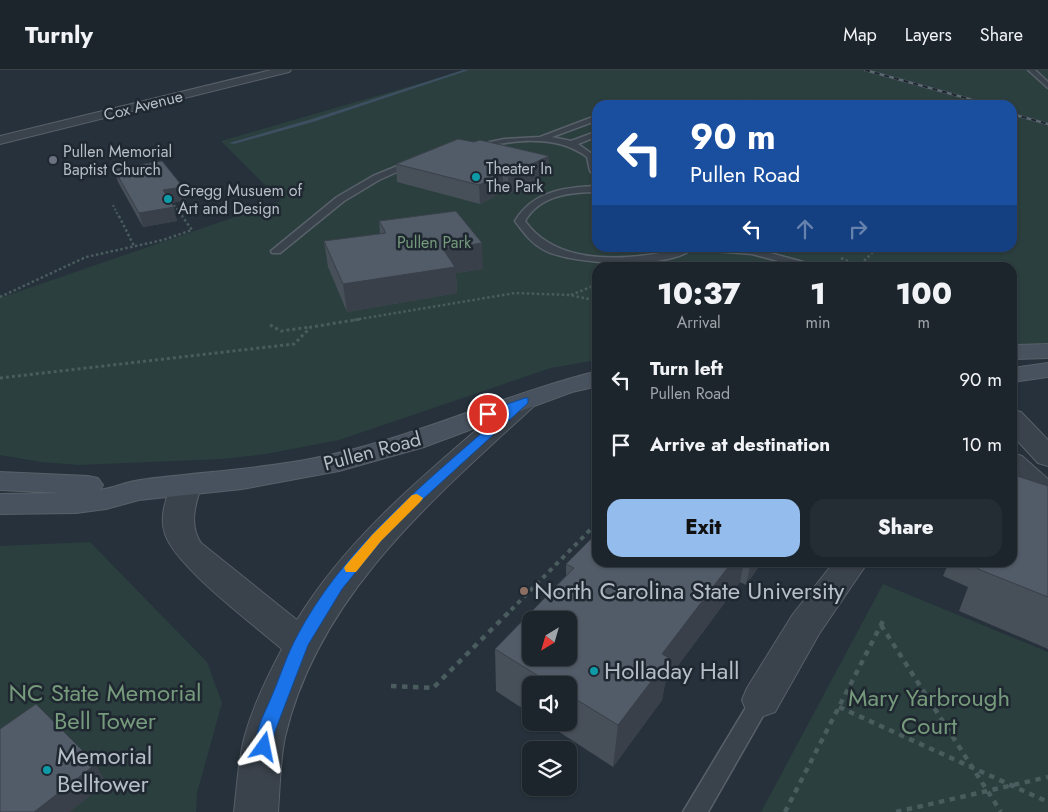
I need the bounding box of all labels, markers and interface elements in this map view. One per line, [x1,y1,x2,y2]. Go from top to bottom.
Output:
text: Turnly [25,17,93,52]
text: Map [843,22,877,48]
text: Layers [905,22,952,48]
text: Share [980,22,1023,48]
street label: Cox Avenue [101,85,185,126]
text: 90 m [690,112,776,162]
icon: left [607,120,672,185]
place label: Pullen Memorial Baptist Church [63,140,172,181]
marker: Pullen Memorial Baptist Church [47,154,59,166]
place label: Theater In The Park [486,157,552,198]
text: Pullen Road [690,158,800,190]
marker: Theater In The Park [470,171,482,183]
place label: Gregg Musuem of Art and Design [178,179,302,220]
marker: Gregg Musuem of Art and Design [162,193,174,205]
icon: left [738,215,766,243]
icon: ahead [791,215,819,243]
icon: right [844,215,872,243]
park label: Pullen Park [397,231,472,254]
text: 10:37 [657,272,741,315]
text: 1 [810,272,826,315]
text: 100 [895,272,952,315]
text: Arrival [677,311,721,334]
text: min [805,311,831,334]
text: m [918,311,930,334]
text: Turn left [650,355,723,382]
icon: left [607,366,635,394]
text: 90 m [959,366,1002,393]
text: Pullen Road [650,382,730,405]
pin [467,393,509,435]
icon: arrive [474,400,502,428]
street label: Pullen Road [320,425,424,478]
icon: arrive [607,431,635,459]
text: Arrive at destination [650,431,830,458]
text: 10 m [962,431,1002,458]
button: Exit [607,499,800,557]
button: Share [810,499,1002,557]
place label: North Carolina State University [534,573,845,608]
marker: North Carolina State University [518,585,530,597]
north arrow [522,611,578,666]
map controls [522,611,577,796]
place label: Holladay Hall [604,653,739,688]
marker: Holladay Hall [588,665,600,677]
park label: NC State Memorial Bell Tower [8,675,202,738]
button: sound [522,676,577,731]
park label: Mary Yarbrough Court [848,680,1010,743]
position arrow [237,720,289,772]
place label: Memorial Belltower [57,738,152,801]
button: layers [522,741,577,796]
marker: Memorial Belltower [41,764,53,776]

